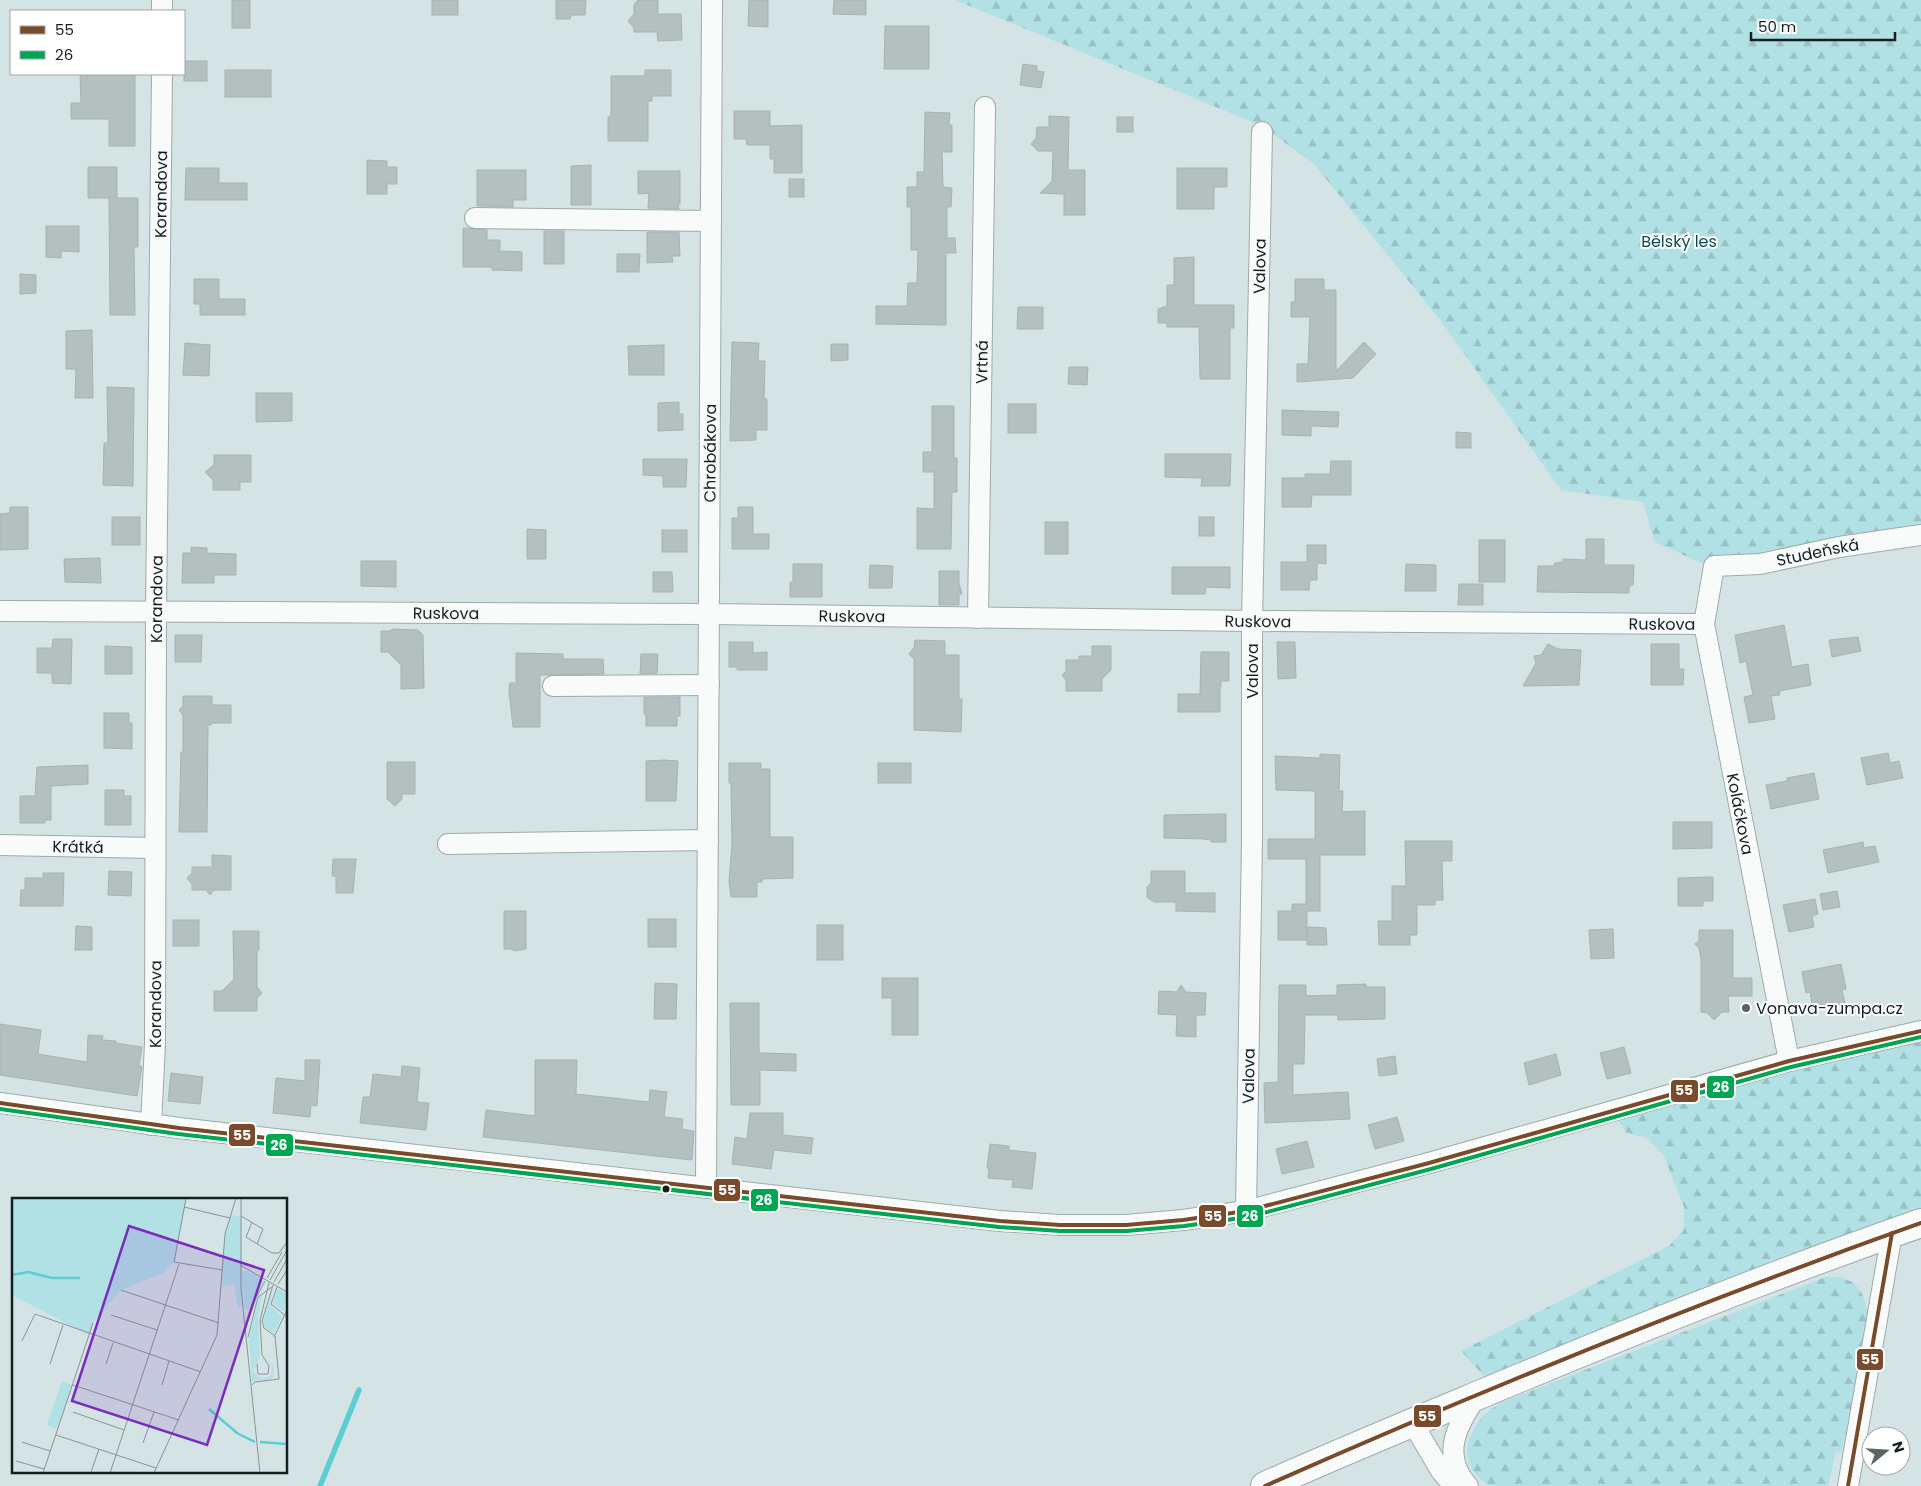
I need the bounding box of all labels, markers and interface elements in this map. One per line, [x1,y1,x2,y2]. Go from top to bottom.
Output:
legend [10,10,185,75]
scale bar [1751,10,1895,42]
text: 50 m [1758,16,1796,37]
text: 55 [55,19,74,40]
text: 26 [55,44,73,65]
street label: Korandova [149,150,173,238]
park label: Bělský les [1641,230,1717,253]
street label: Valova [1247,238,1271,294]
street label: Vrtná [970,340,993,384]
street label: Chrobákova [698,404,721,502]
street label: Studeňská [1774,533,1861,572]
street label: Korandova [144,555,168,643]
street label: Ruskova [413,601,479,625]
street label: Ruskova [819,604,885,628]
street label: Ruskova [1224,609,1291,633]
street label: Ruskova [1629,612,1695,635]
street label: Valova [1241,643,1264,699]
street label: Koláčkova [1721,771,1759,857]
street label: Krátká [52,835,104,859]
street label: Korandova [143,960,167,1048]
place label: Vonava-zumpa.cz [1756,997,1903,1020]
marker: Vonava-zumpa.cz [1740,1002,1752,1014]
street label: Valova [1236,1048,1260,1104]
line badge: 26 [1706,1075,1735,1099]
text: 26 [1713,1077,1730,1097]
line badge: 55 [1670,1079,1699,1103]
text: 55 [1675,1080,1693,1100]
line badge: 55 [228,1123,256,1147]
text: 55 [233,1125,251,1145]
line badge: 26 [265,1133,294,1157]
text: 26 [271,1135,288,1155]
line badge: 55 [713,1178,741,1202]
text: 55 [718,1180,736,1200]
unlabelled marker [661,1184,671,1194]
line badge: 26 [750,1188,779,1212]
text: 26 [756,1190,773,1210]
inset map [12,1198,288,1474]
line badge: 55 [1198,1204,1227,1228]
line badge: 26 [1236,1204,1264,1228]
text: 55 [1204,1206,1222,1226]
text: 26 [1242,1206,1259,1226]
line badge: 55 [1856,1348,1884,1371]
text: 55 [1861,1349,1879,1369]
line badge: 55 [1413,1404,1442,1428]
text: 55 [1418,1406,1436,1426]
north arrow [1861,1426,1911,1476]
text: N [1887,1439,1910,1455]

